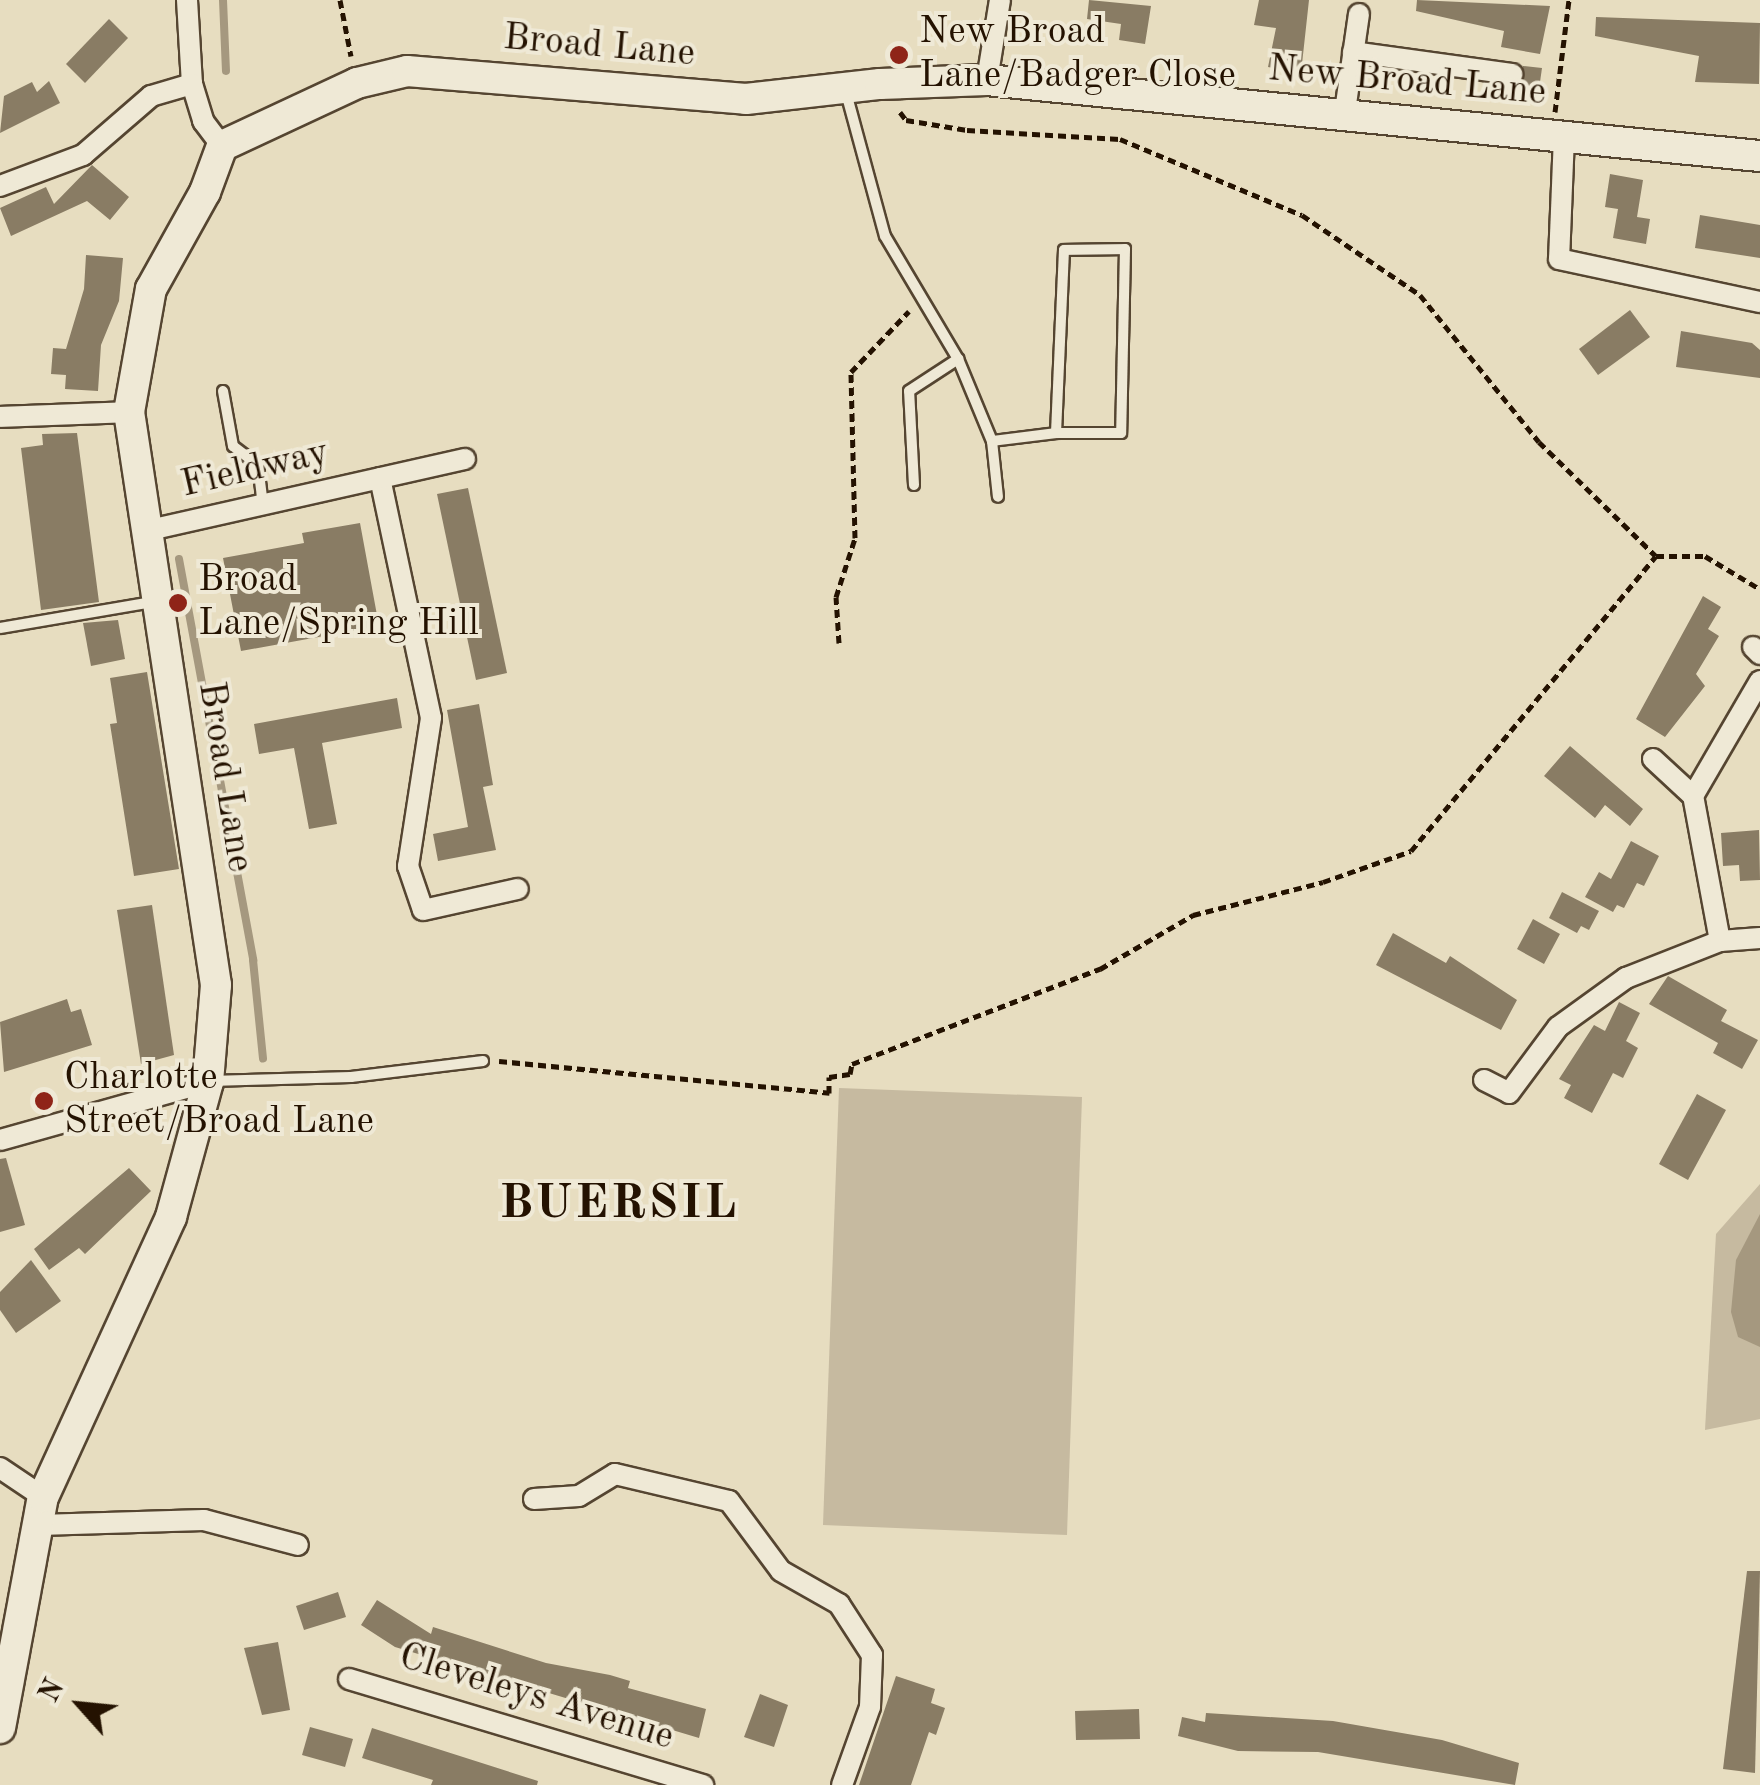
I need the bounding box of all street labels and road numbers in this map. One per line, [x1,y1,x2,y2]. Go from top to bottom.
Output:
street label: Broad Lane [501,16,697,78]
street label: New Broad Lane [1266,47,1548,117]
street label: Fieldway [177,431,333,509]
street label: Broad Lane [186,679,262,875]
street label: Cleveleys Avenue [393,1635,679,1761]

